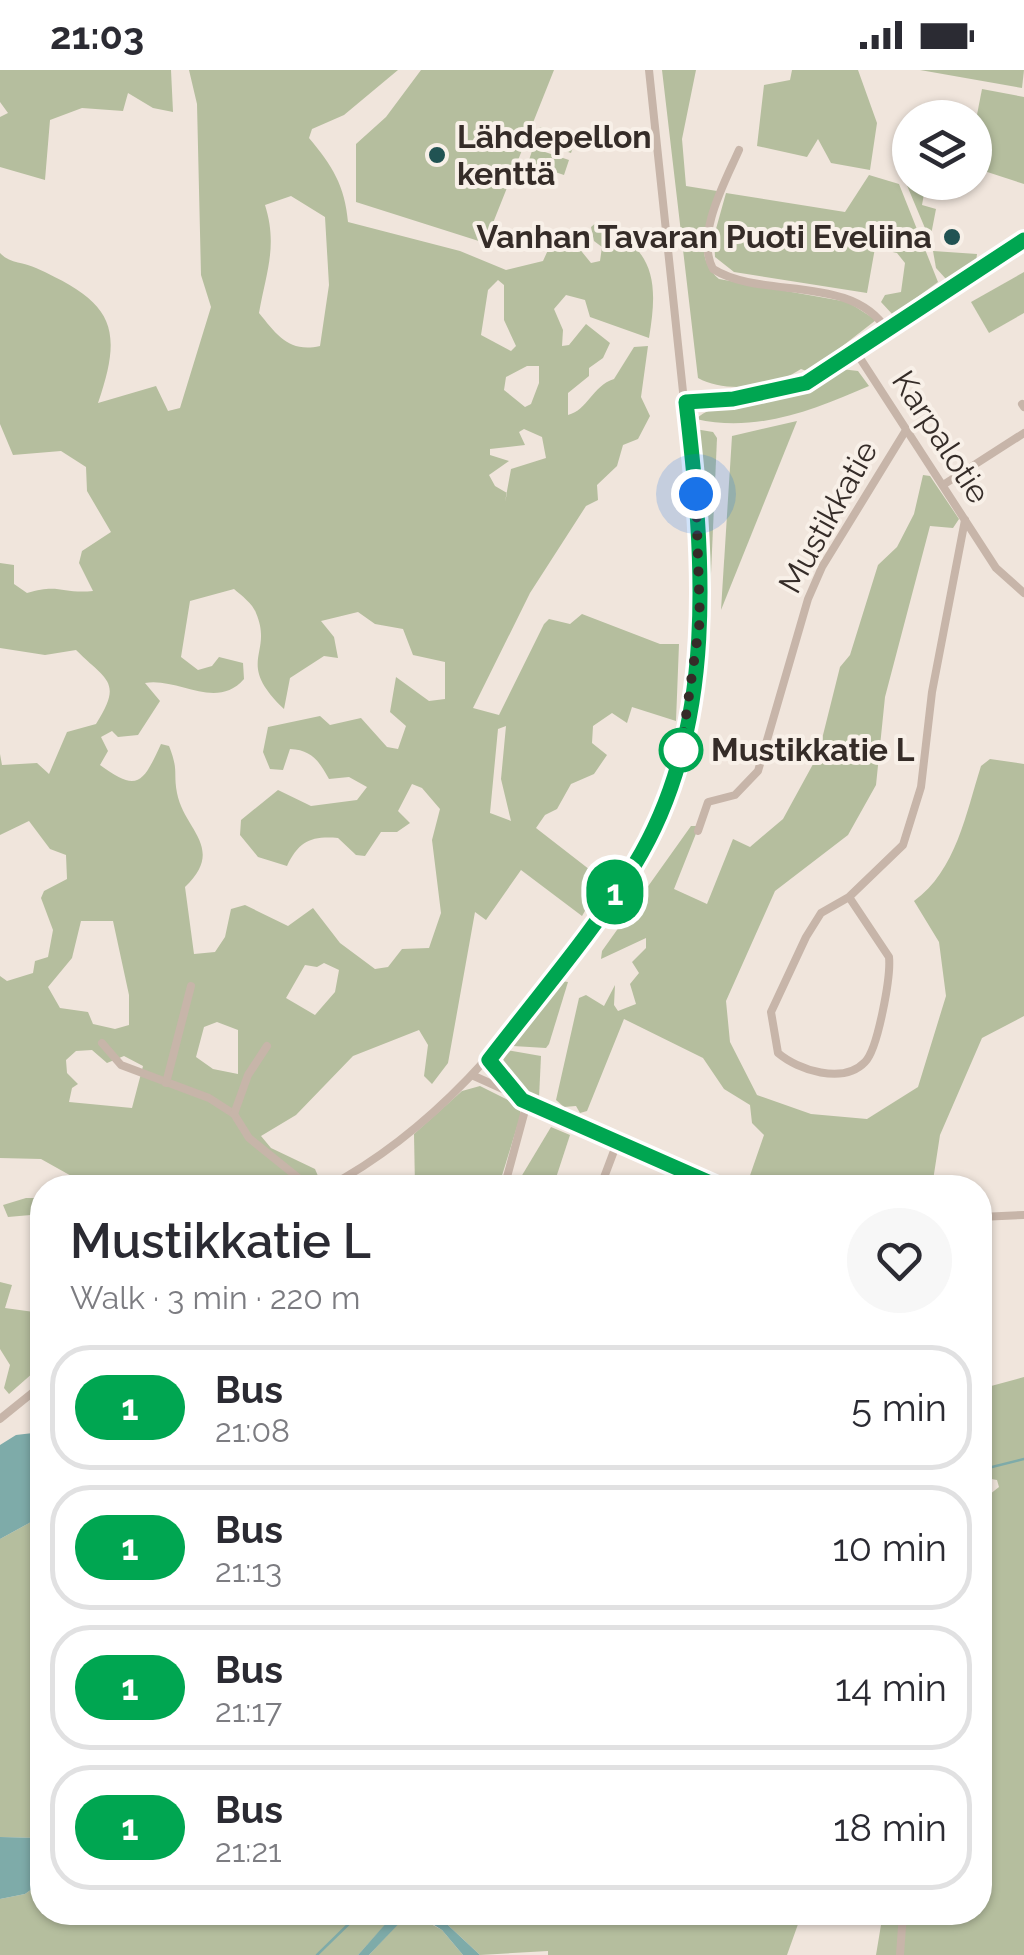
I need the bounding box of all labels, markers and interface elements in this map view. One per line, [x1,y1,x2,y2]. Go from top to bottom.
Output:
text: 21:03 [50,13,144,58]
map controls [892,100,992,200]
button: layers [892,100,992,200]
place label: Lähdepellon kenttä [457,118,652,192]
marker: Lähdepellon kenttä [426,144,448,166]
place label: Vanhan Tavaran Puoti Eveliina [476,218,932,255]
marker: Vanhan Tavaran Puoti Eveliina [941,226,963,248]
street label: Karpalotie [885,364,998,510]
street label: Mustikkatie [771,434,884,599]
your location [671,469,721,519]
marker: Mustikkatie L [660,729,702,771]
place label: Mustikkatie L [711,731,915,768]
line badge: 1 [582,860,648,924]
text: 1 [606,872,624,913]
button: heart [847,1208,952,1313]
text: Mustikkatie L [70,1213,371,1269]
text: Walk · 3 min · 220 m [70,1279,360,1316]
text: Bus [215,1367,283,1412]
text: 5 min [851,1385,947,1430]
text: 1 [121,1387,139,1428]
text: 21:08 [215,1412,290,1449]
text: Bus [215,1507,283,1552]
text: 10 min [832,1525,947,1570]
text: 1 [121,1527,139,1568]
text: 21:13 [215,1552,282,1589]
text: Bus [215,1647,283,1692]
text: 14 min [835,1665,947,1710]
text: 1 [121,1667,139,1708]
text: 21:17 [215,1692,282,1729]
text: Bus [215,1787,283,1832]
text: 18 min [833,1805,947,1850]
text: 1 [121,1807,139,1848]
text: 21:21 [215,1832,282,1869]

